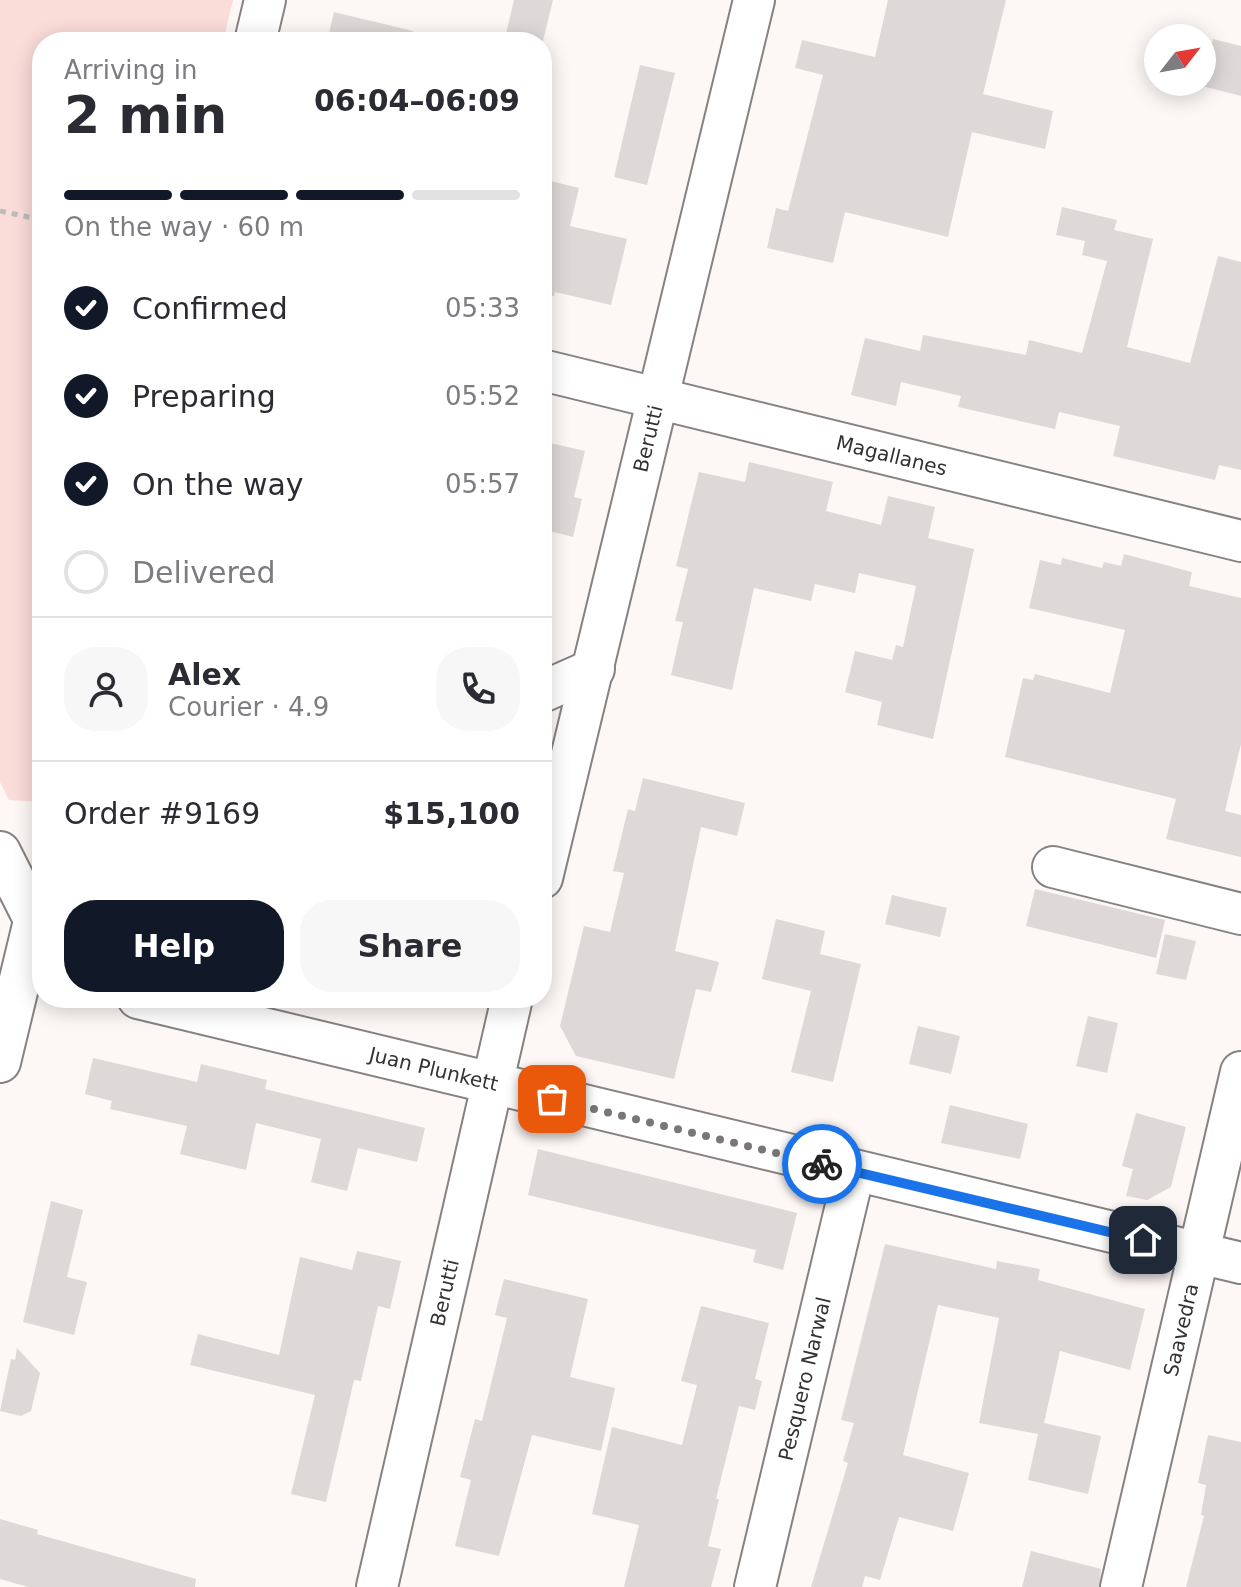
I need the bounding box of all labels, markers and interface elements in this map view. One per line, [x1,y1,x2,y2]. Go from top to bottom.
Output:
north arrow [1144,24,1216,96]
map controls [1144,24,1216,96]
text: Arriving in [64,55,198,85]
text: 06:04–06:09 [314,83,520,118]
text: 2 min [64,85,227,145]
text: On the way · 60 m [64,212,304,242]
icon: check [64,286,108,330]
text: Confirmed [132,291,288,326]
text: 05:33 [445,293,520,323]
icon: check [64,374,108,418]
text: Preparing [132,379,276,414]
text: 05:52 [445,381,520,411]
street label: Berutti [628,403,668,475]
street label: Magallanes [834,430,950,481]
icon: check [64,462,108,506]
text: On the way [132,467,304,502]
text: 05:57 [445,469,520,499]
text: Delivered [132,555,276,590]
button: person [64,647,148,731]
button: phone [436,647,520,731]
text: Alex [168,657,241,692]
text: Courier · 4.9 [168,692,329,722]
text: Order #9169 [64,796,260,831]
text: $15,100 [383,796,520,831]
button: Help [64,900,284,992]
button: Share [300,900,520,992]
street label: Juan Plunkett [365,1041,501,1096]
pin [518,1065,586,1133]
icon: bag [530,1077,574,1121]
courier [782,1124,862,1204]
icon: bike [800,1142,844,1186]
pin [1109,1206,1177,1274]
icon: home [1121,1218,1165,1262]
street label: Berutti [425,1257,464,1329]
street label: Saavedra [1158,1281,1203,1379]
street label: Pesquero Narwal [774,1294,836,1463]

